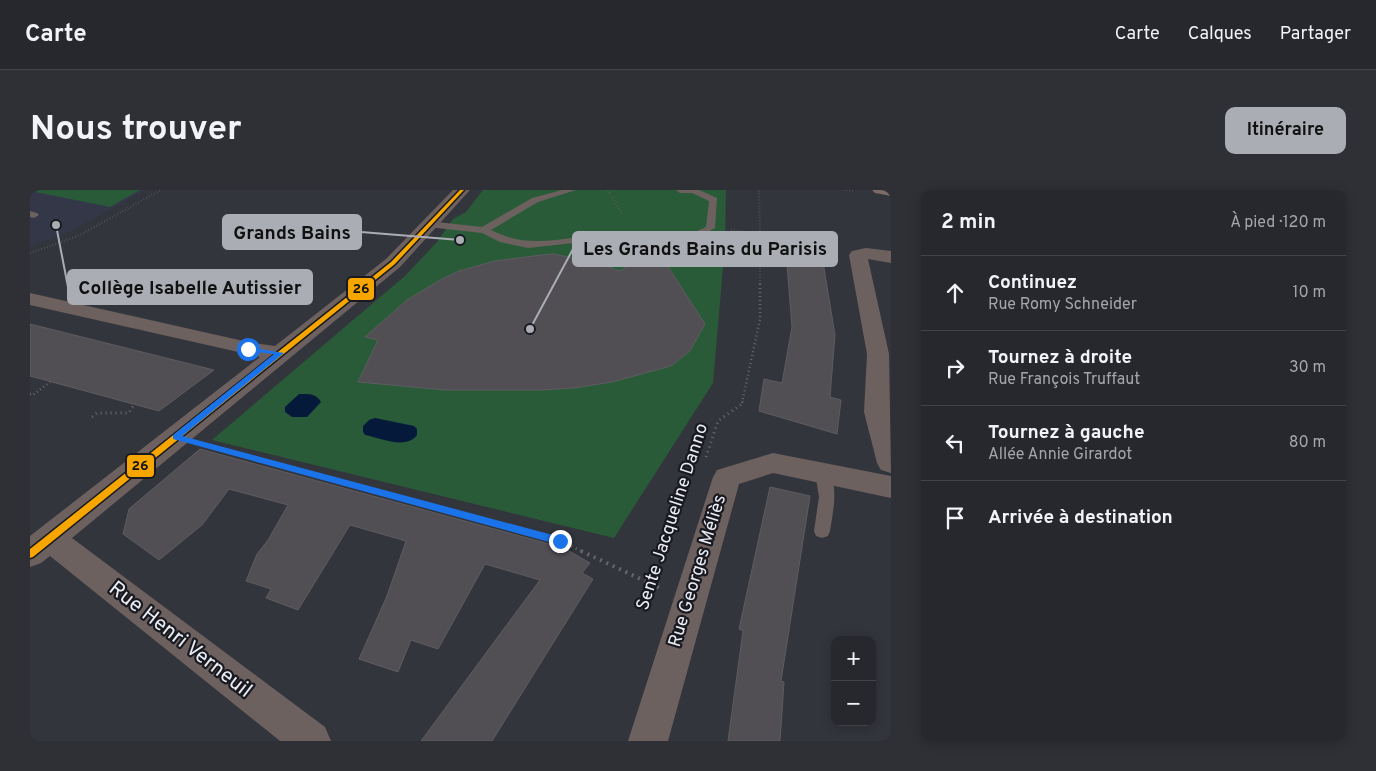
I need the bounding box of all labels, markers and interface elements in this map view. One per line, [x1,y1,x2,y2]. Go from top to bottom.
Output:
text: Carte [25,20,87,50]
text: Carte [1115,23,1160,46]
text: Calques [1188,23,1252,46]
text: Partager [1280,23,1351,46]
button: Itinéraire [1225,107,1346,154]
text: Nous trouver [30,108,242,152]
text: 2 min [941,209,996,236]
text: À pied · 120 m [1230,213,1326,233]
callout: Grands Bains [223,215,361,249]
text: Grands Bains [233,222,351,246]
callout: Les Grands Bains du Parisis [573,232,837,266]
text: Les Grands Bains du Parisis [583,238,827,262]
callout: Collège Isabelle Autissier [68,270,312,304]
text: Continuez [988,271,1077,295]
text: Collège Isabelle Autissier [78,277,302,301]
line badge: 26 [347,277,375,301]
icon: ahead [941,279,969,307]
text: 26 [352,281,370,298]
text: 10 m [1292,283,1326,303]
text: Rue Romy Schneider [988,295,1137,315]
route start [237,338,260,361]
text: Tournez à droite [988,346,1132,370]
icon: right [941,354,969,382]
text: 30 m [1289,358,1326,378]
text: Rue François Truffaut [988,370,1140,390]
street label: Sente Jacqueline Danno [632,421,714,613]
text: Tournez à gauche [988,421,1145,445]
icon: left [941,429,969,457]
text: 80 m [1289,433,1326,453]
text: Allée Annie Girardot [988,445,1132,465]
line badge: 26 [126,454,155,478]
text: 26 [131,458,149,475]
street label: Rue Georges Méliès [664,492,732,650]
icon: arrive [941,504,969,532]
text: Arrivée à destination [988,506,1173,530]
route end [549,530,572,553]
street label: Rue Henri Verneuil [103,576,257,704]
map controls [831,636,876,726]
button: + [831,636,876,681]
button: − [831,681,876,726]

